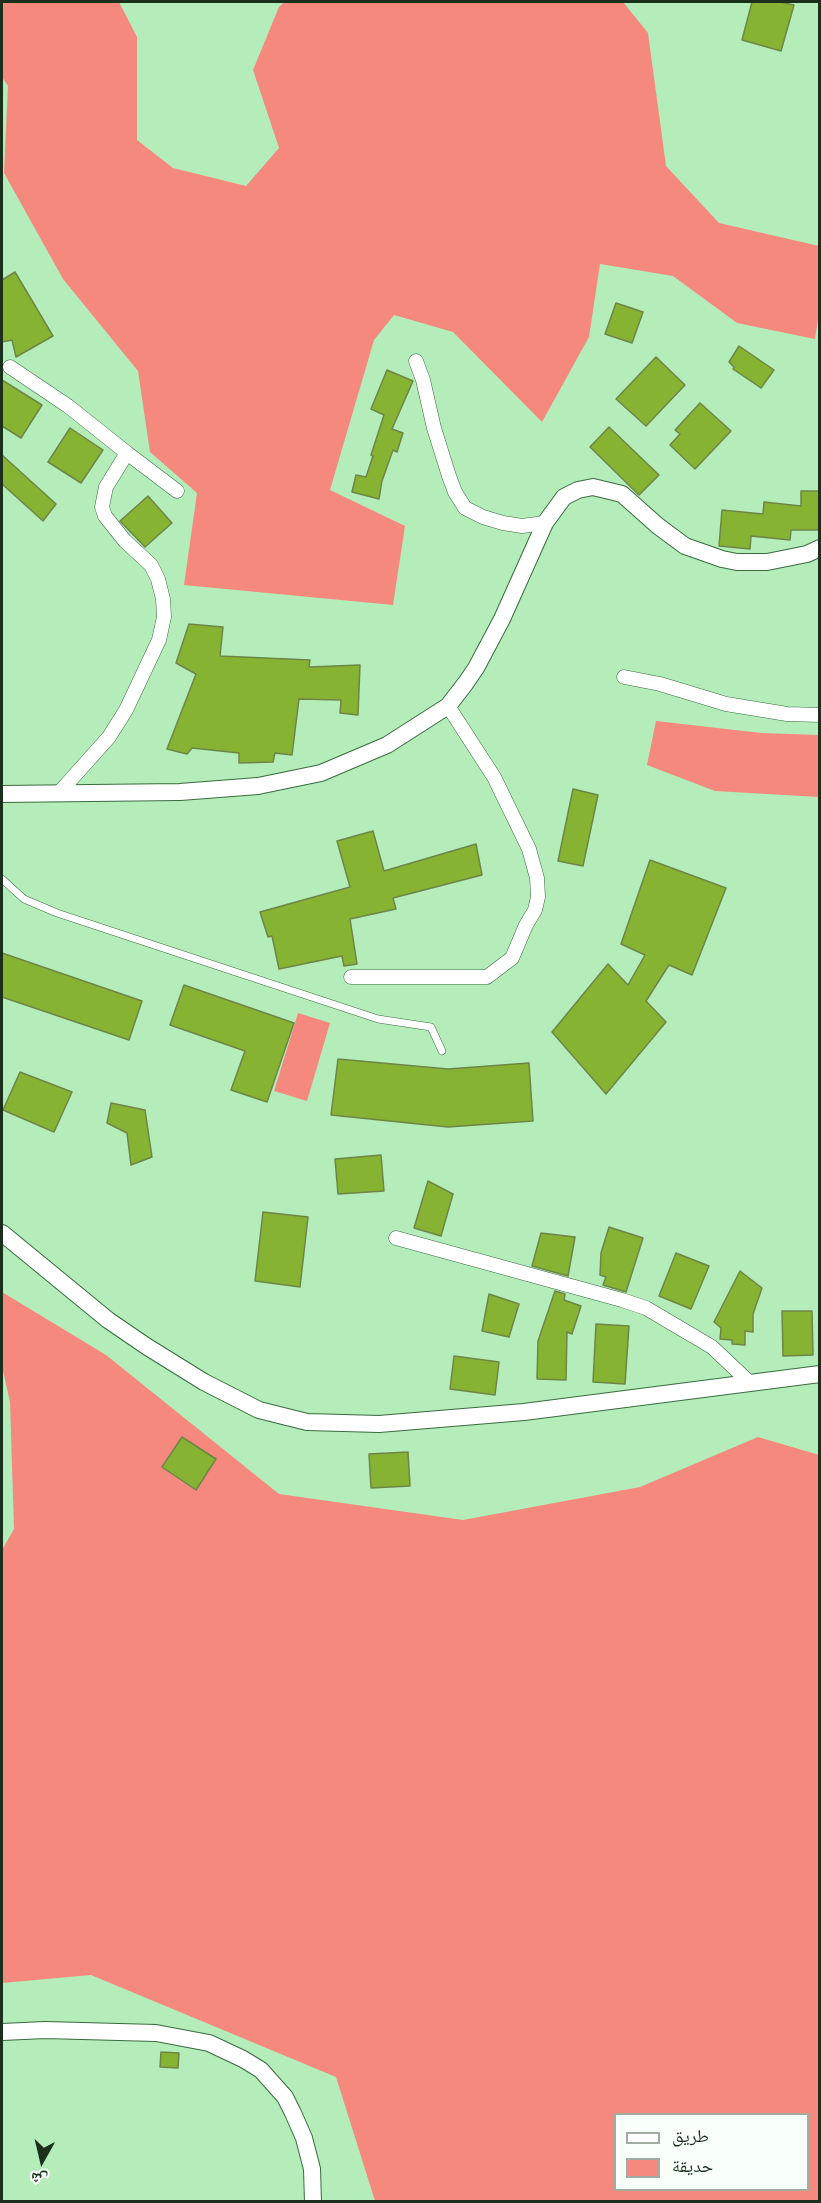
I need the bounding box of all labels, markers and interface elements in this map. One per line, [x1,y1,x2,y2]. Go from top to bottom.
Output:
legend [614,2113,809,2191]
text: طريق [672,2123,709,2149]
north arrow [12,2131,72,2191]
text: حديقة [672,2153,713,2179]
text: ش [29,2167,49,2192]

